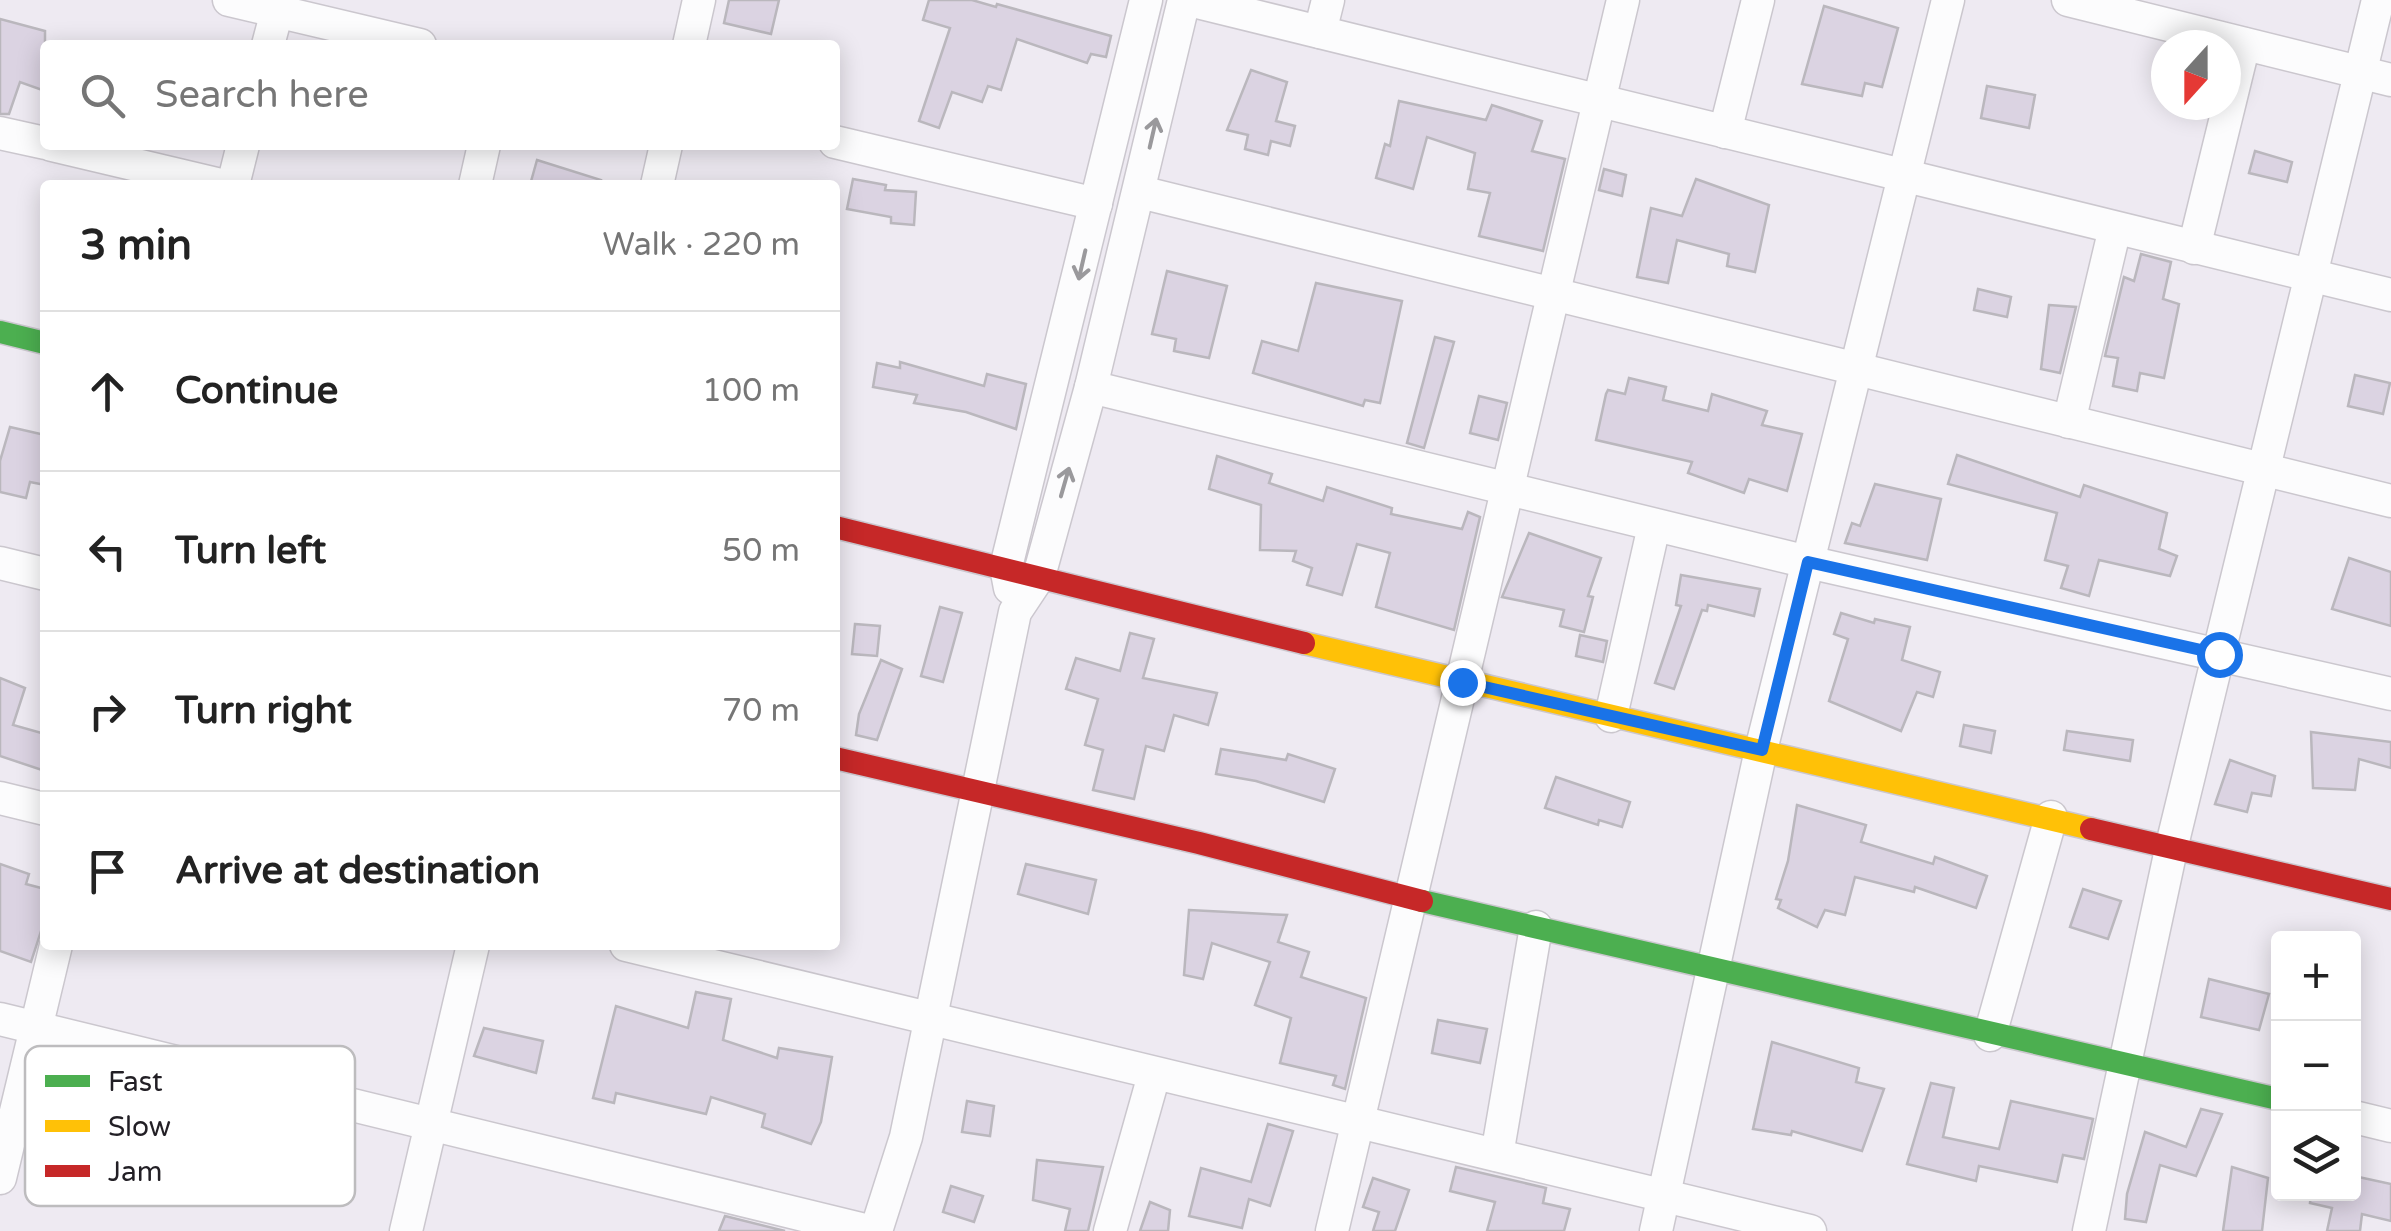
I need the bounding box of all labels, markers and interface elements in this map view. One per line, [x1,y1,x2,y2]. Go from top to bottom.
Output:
north arrow [2151,30,2241,120]
search box [40,40,840,150]
icon: search [75,68,130,123]
text: Search here [155,72,369,118]
one-way arrow [1145,118,1163,150]
text: 3 min [80,220,192,271]
text: Walk · 220 m [603,226,800,264]
one-way arrow [1072,248,1090,280]
icon: ahead [80,364,135,419]
text: Continue [175,368,338,414]
text: 100 m [702,372,800,410]
one-way arrow [1057,467,1075,499]
icon: left [80,524,135,579]
text: Turn left [175,528,326,574]
text: 50 m [722,532,800,570]
route start [2197,632,2243,678]
route end [1440,660,1486,706]
icon: right [80,684,135,739]
text: Turn right [175,688,352,734]
text: 70 m [722,692,800,730]
icon: arrive [80,844,135,899]
text: Arrive at destination [175,848,540,894]
map controls [2271,931,2361,1201]
button: + [2271,931,2361,1021]
button: − [2271,1021,2361,1111]
legend [25,1046,355,1206]
text: Fast [108,1065,163,1099]
text: Slow [108,1110,171,1144]
button: layers [2271,1111,2361,1201]
text: Jam [108,1155,163,1189]

